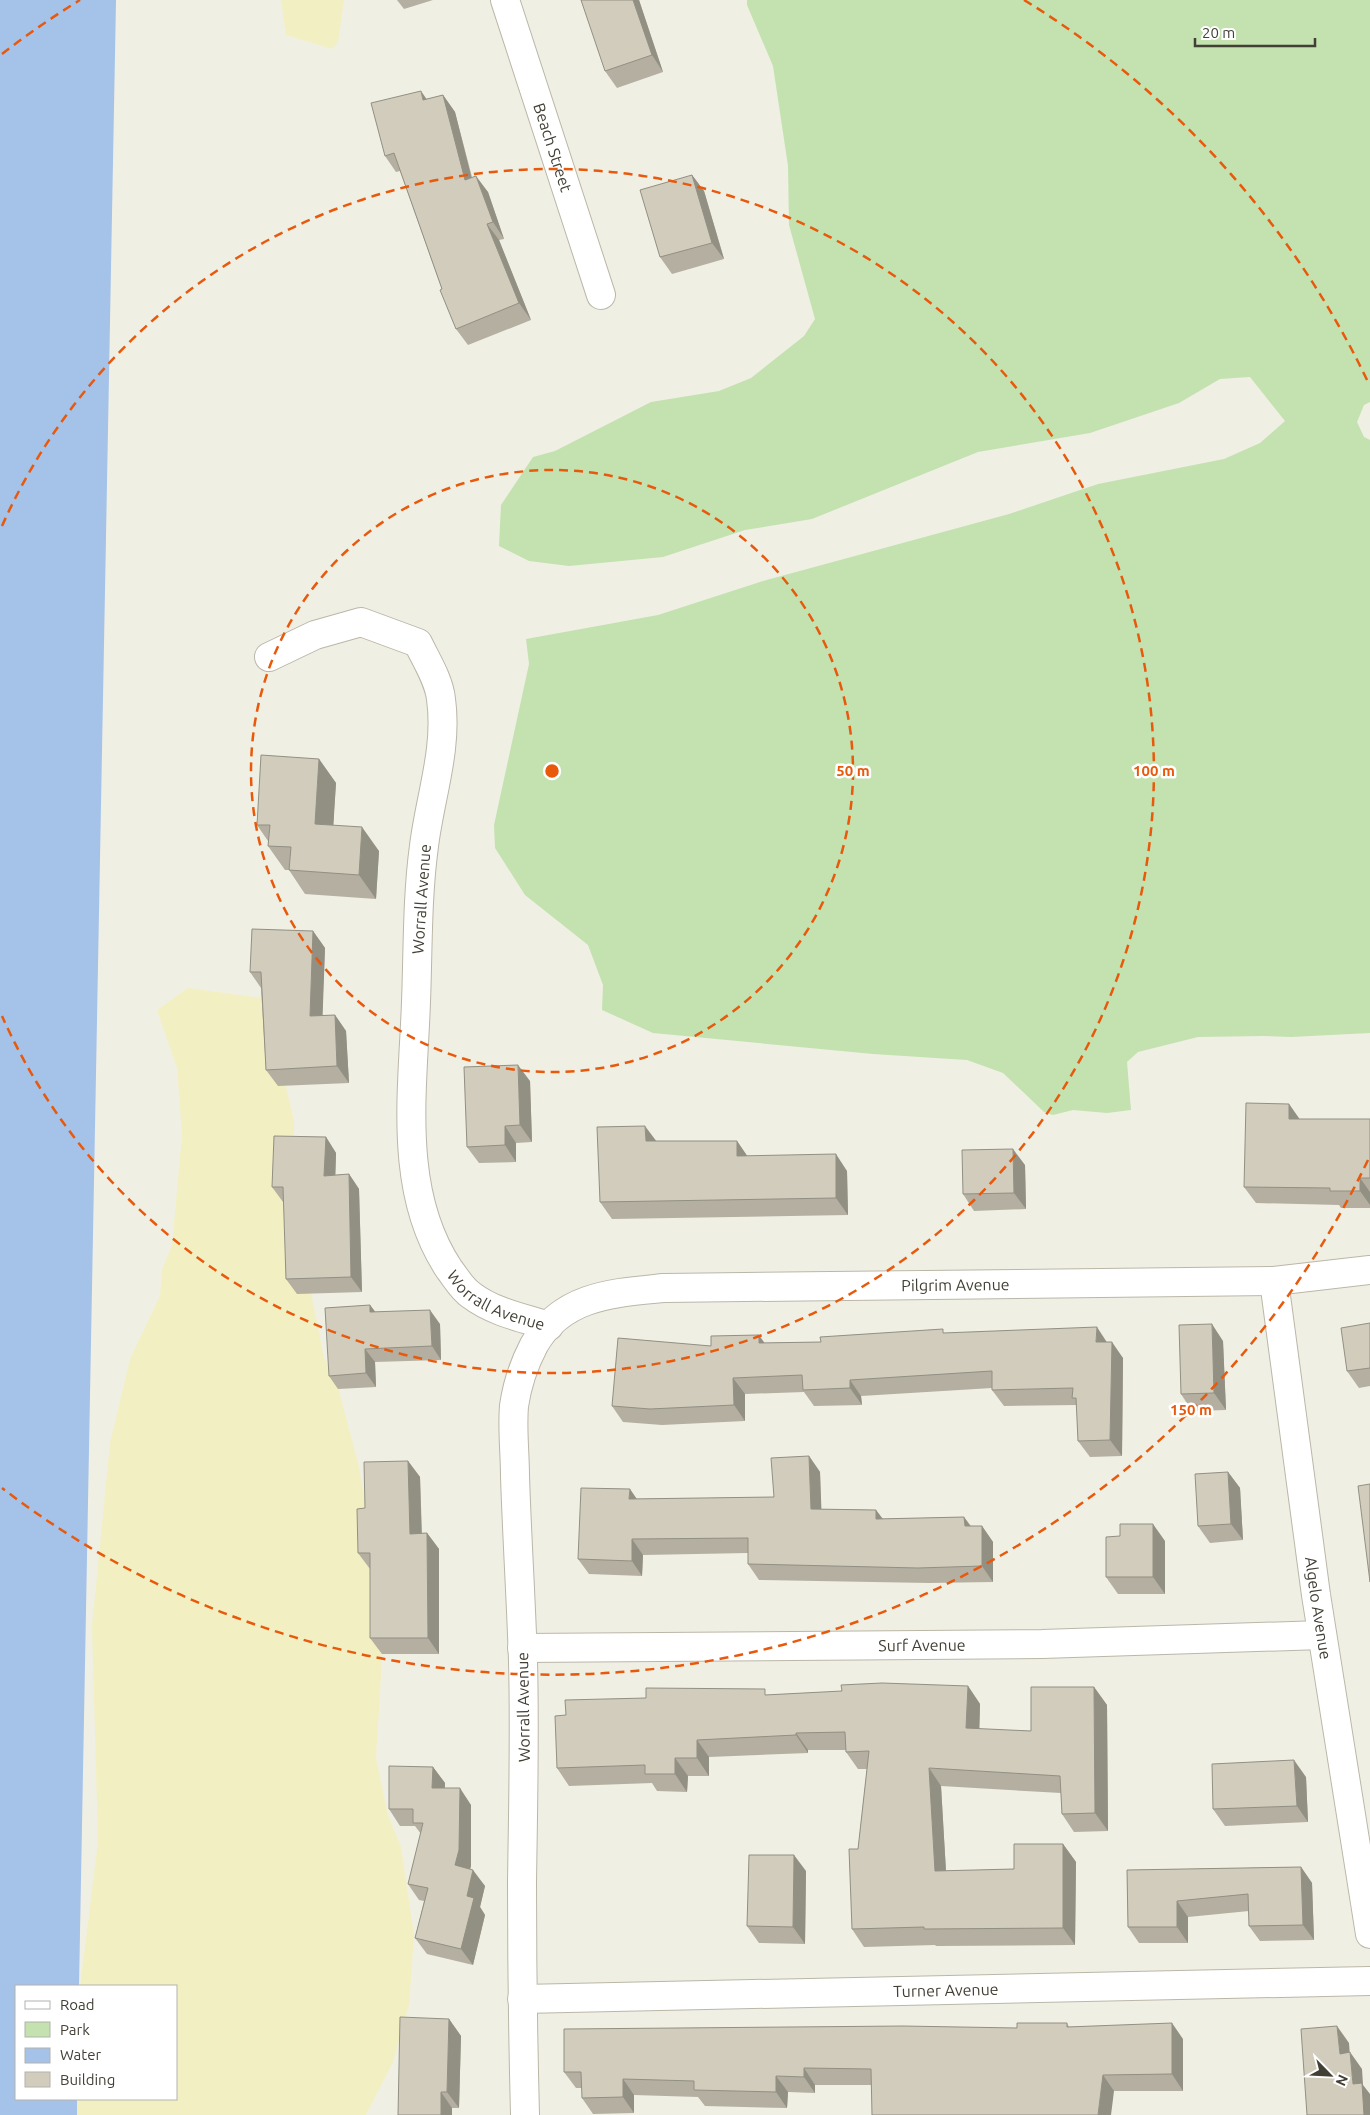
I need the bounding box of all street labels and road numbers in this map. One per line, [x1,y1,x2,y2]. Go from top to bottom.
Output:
street label: Beach Street [530,101,576,195]
street label: Worrall Avenue [408,843,434,955]
street label: Worrall Avenue [444,1267,547,1333]
street label: Pilgrim Avenue [901,1275,1010,1294]
street label: Algelo Avenue [1302,1555,1335,1661]
street label: Surf Avenue [878,1636,966,1654]
street label: Worrall Avenue [513,1652,533,1762]
street label: Turner Avenue [893,1980,999,2000]

